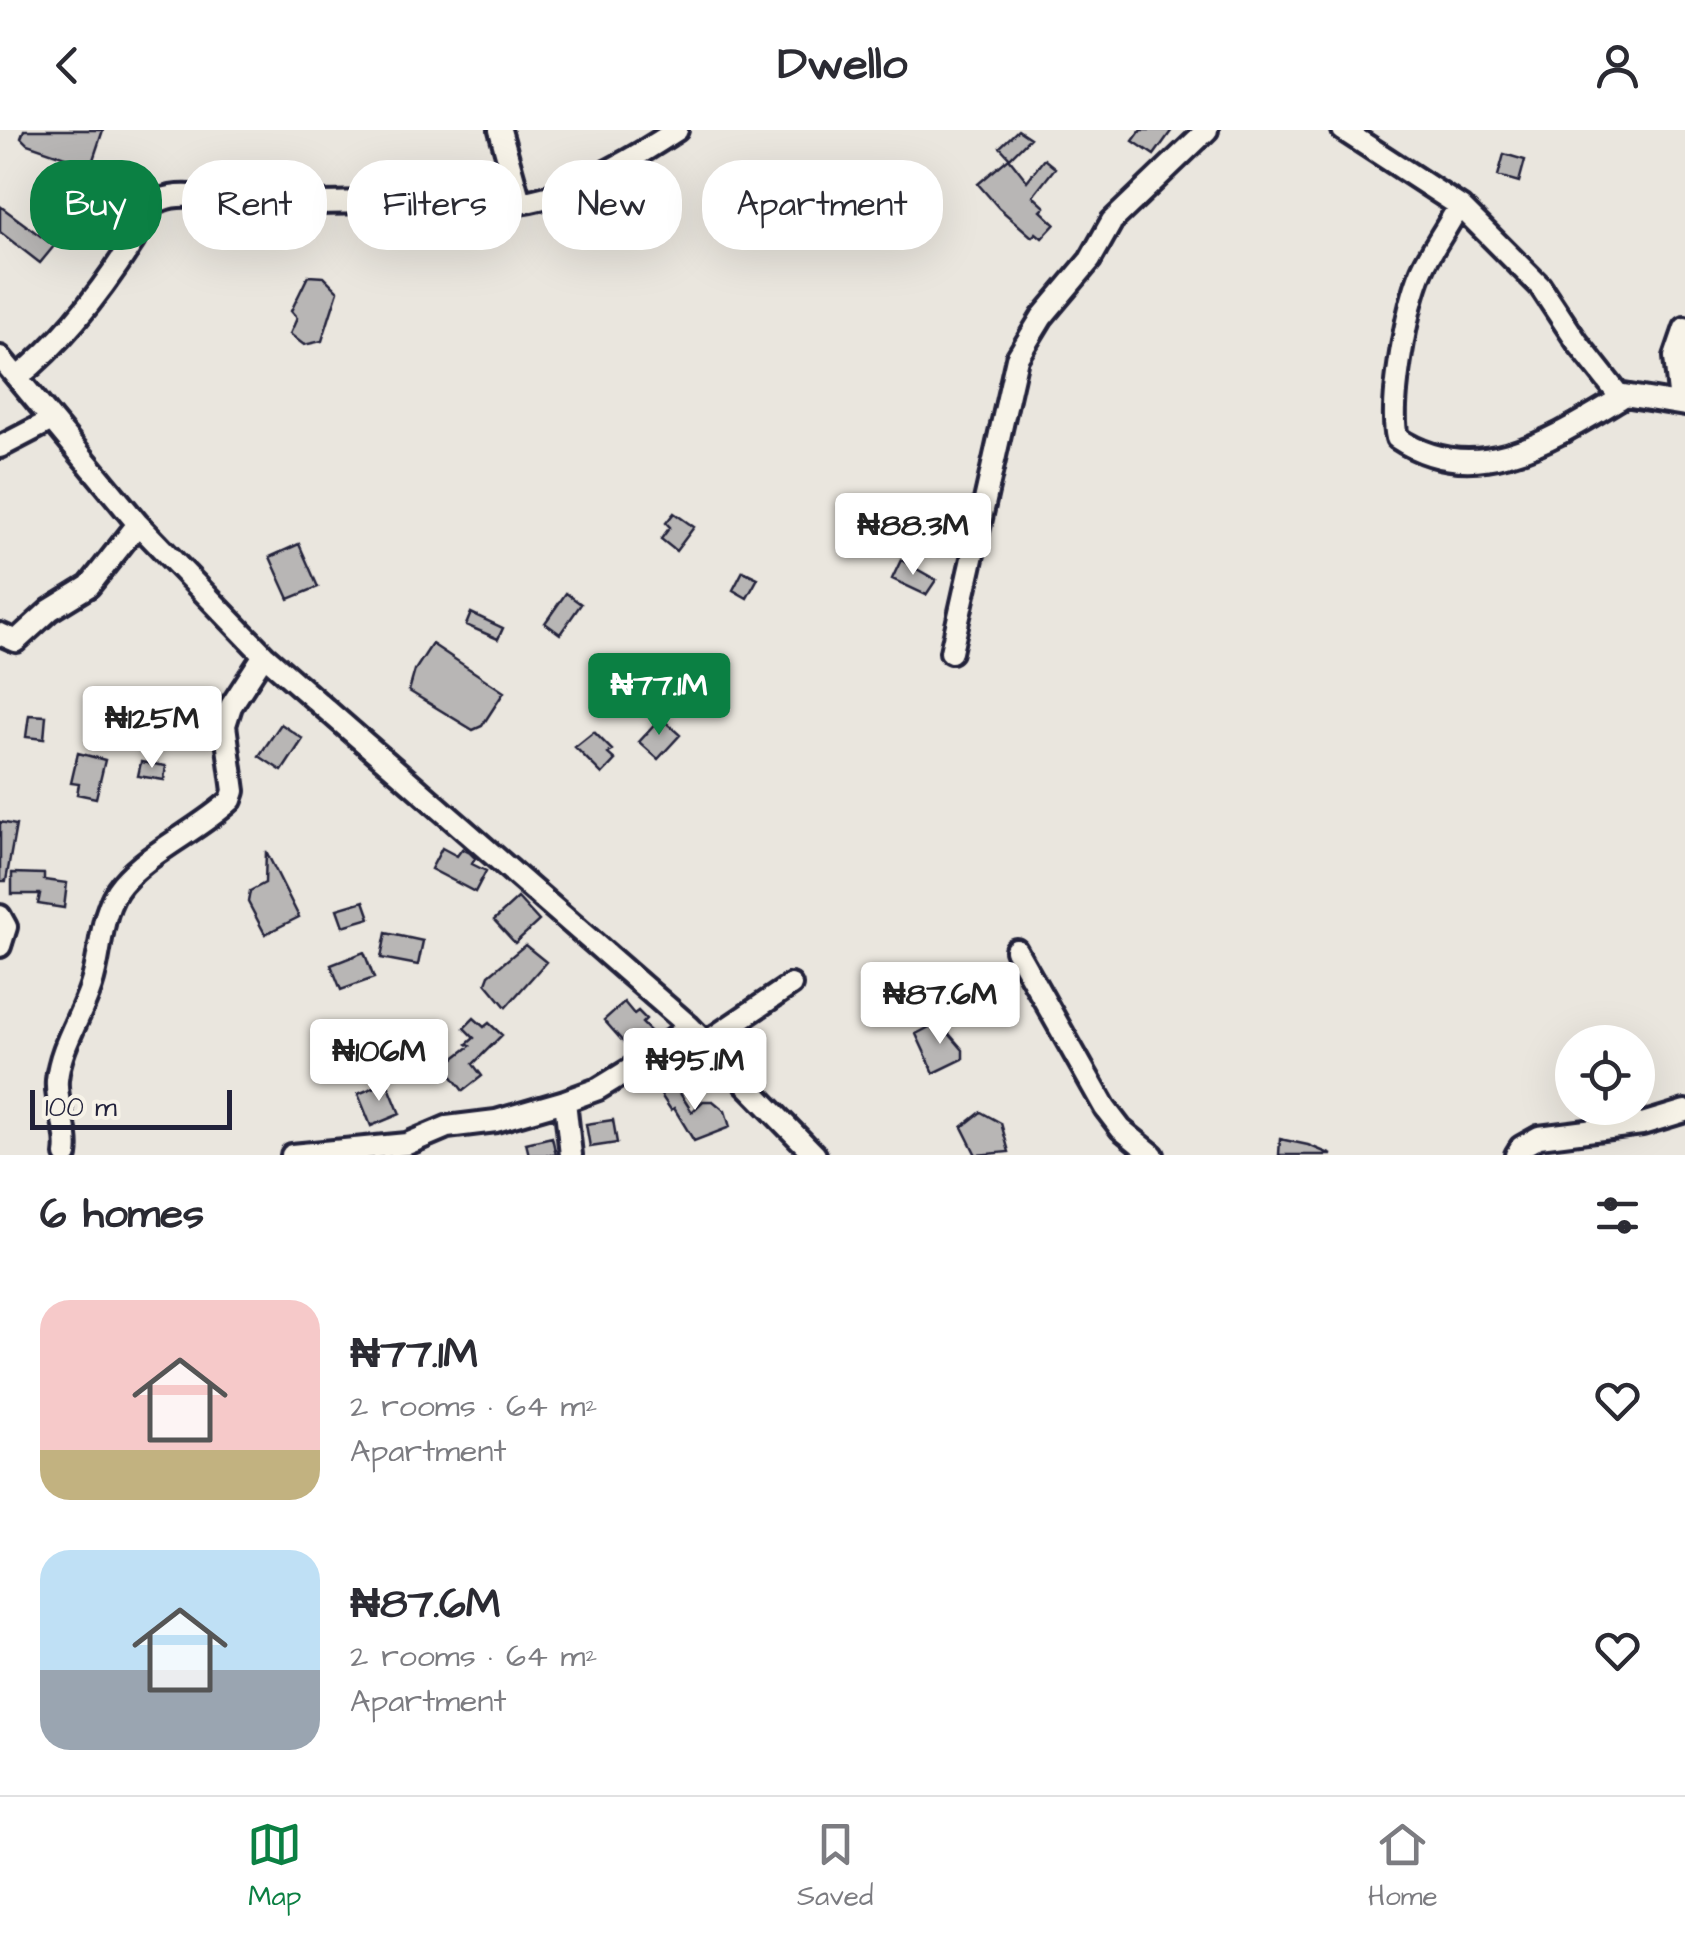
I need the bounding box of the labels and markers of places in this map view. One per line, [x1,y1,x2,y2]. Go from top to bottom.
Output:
pin: ₦88.3M [832,493,994,578]
pin: ₦77.1M [578,653,740,738]
pin: ₦125M [82,686,222,771]
pin: ₦87.6M [859,962,1021,1047]
pin: ₦106M [309,1019,449,1104]
pin: ₦95.1M [614,1028,776,1113]

